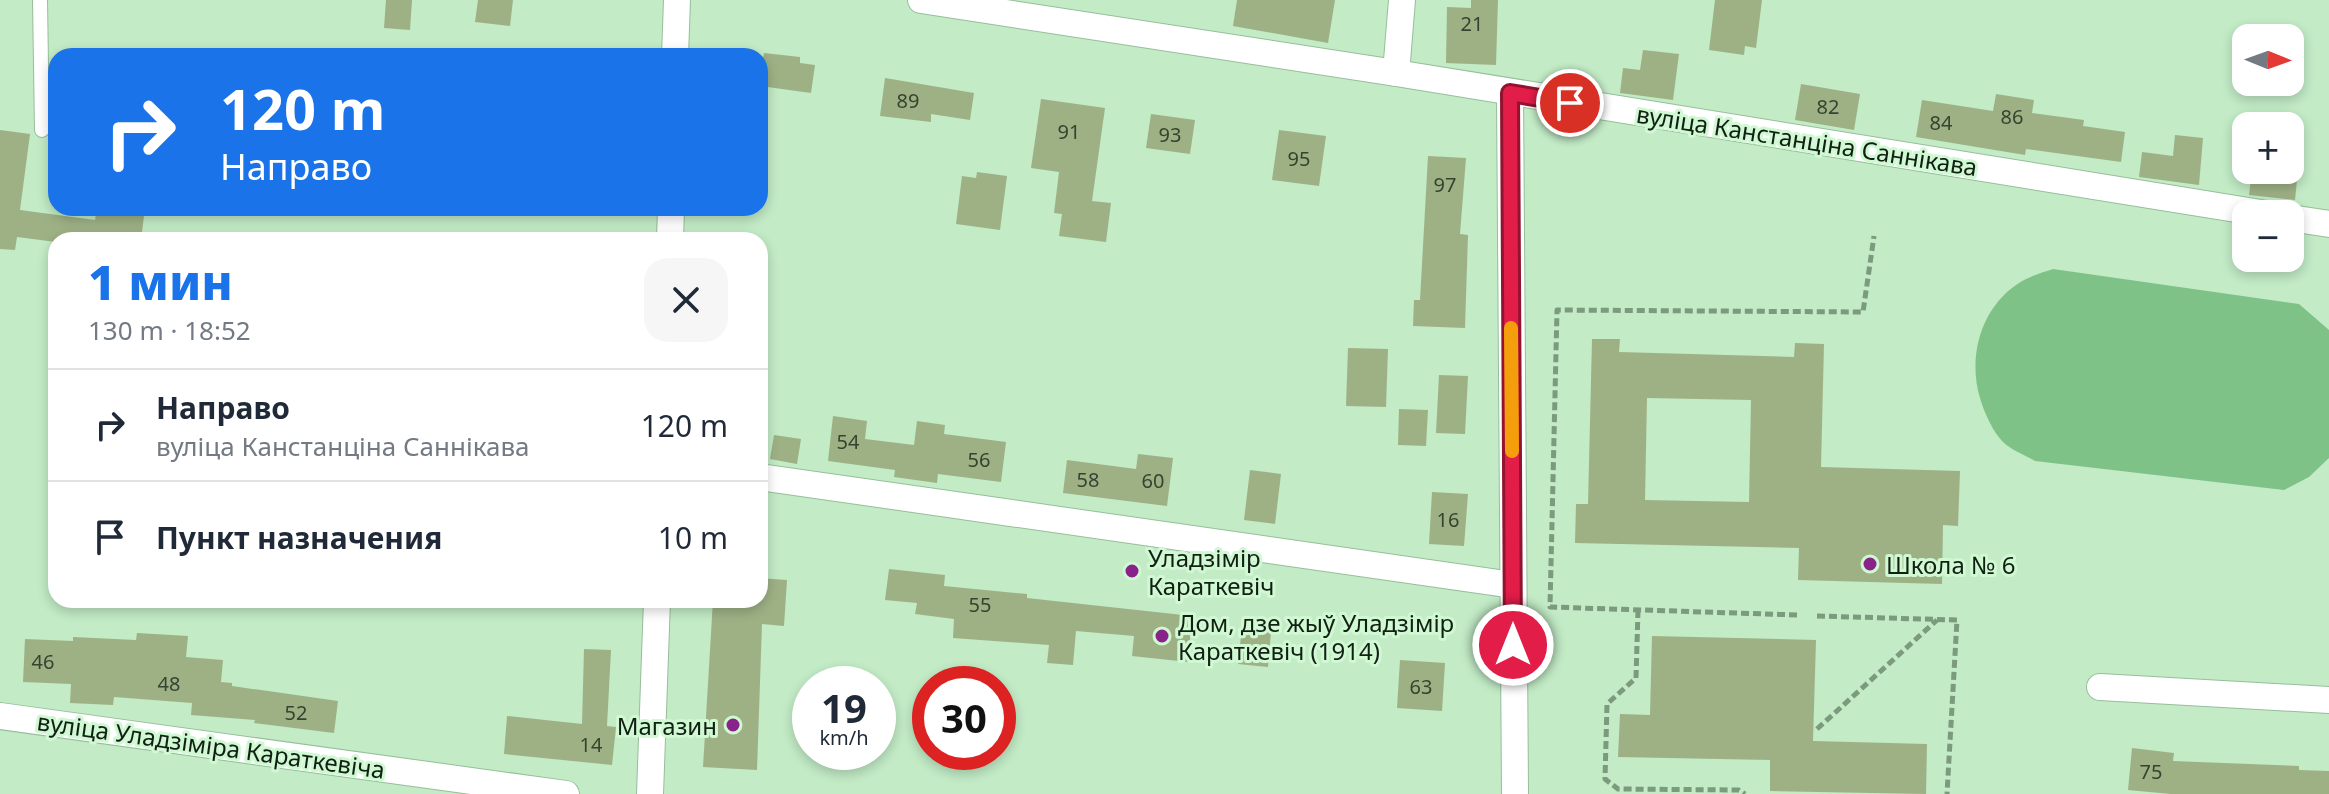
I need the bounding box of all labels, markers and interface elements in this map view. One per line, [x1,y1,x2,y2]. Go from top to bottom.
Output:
house number: 21 [1461,10,1483,37]
north arrow [2232,24,2304,96]
map controls [2232,24,2304,272]
pin [1536,69,1604,137]
text: 120 m [220,70,385,146]
icon: right [88,80,192,184]
icon: arrive [1548,81,1592,125]
house number: 89 [897,87,919,114]
house number: 82 [1817,93,1839,120]
street label: вуліца Канстанціна Саннікава [1634,97,1980,183]
house number: 86 [2001,103,2023,130]
house number: 84 [1930,109,1953,136]
button: + [2232,112,2304,184]
house number: 91 [1058,118,1080,145]
house number: 93 [1159,121,1181,148]
text: Направо [220,142,372,191]
house number: 95 [1288,145,1310,172]
house number: 97 [1434,171,1456,198]
button: − [2232,200,2304,272]
text: 1 мин [88,249,233,314]
button: close [644,258,728,342]
text: 130 m · 18:52 [88,312,251,348]
text: Направо [156,387,290,428]
icon: right [88,403,132,447]
text: 120 m [641,405,728,446]
text: вуліца Канстанціна Саннікава [156,428,530,464]
house number: 54 [837,428,860,455]
house number: 56 [968,446,990,473]
house number: 58 [1077,466,1099,493]
house number: 60 [1142,467,1164,494]
house number: 16 [1437,506,1459,533]
icon: arrive [88,515,132,559]
text: Пункт назначения [156,517,442,558]
text: 10 m [658,517,728,558]
place label: Уладзімір Караткевіч [1148,541,1274,602]
place label: Школа № 6 [1886,548,2015,581]
marker: Школа № 6 [1861,555,1879,573]
marker: Уладзімір Караткевіч [1123,562,1141,580]
house number: 55 [969,591,991,618]
position arrow [1471,603,1555,687]
place label: Дом, дзе жыў Уладзімір Караткевіч (1914) [1178,606,1454,667]
marker: Дом, дзе жыў Уладзімір Караткевіч (1914) [1153,627,1171,645]
house number: 46 [32,648,54,675]
speed limit sign: 30 [912,666,1016,770]
house number: 48 [158,670,180,697]
house number: 63 [1410,673,1432,700]
text: 19 [821,680,867,735]
house number: 52 [285,699,307,726]
street label: вуліца Уладзіміра Караткевіча [35,704,387,786]
place label: Магазин [617,709,717,742]
marker: Магазин [724,716,742,734]
text: km/h [819,724,869,751]
house number: 14 [580,731,603,758]
house number: 75 [2140,758,2162,785]

